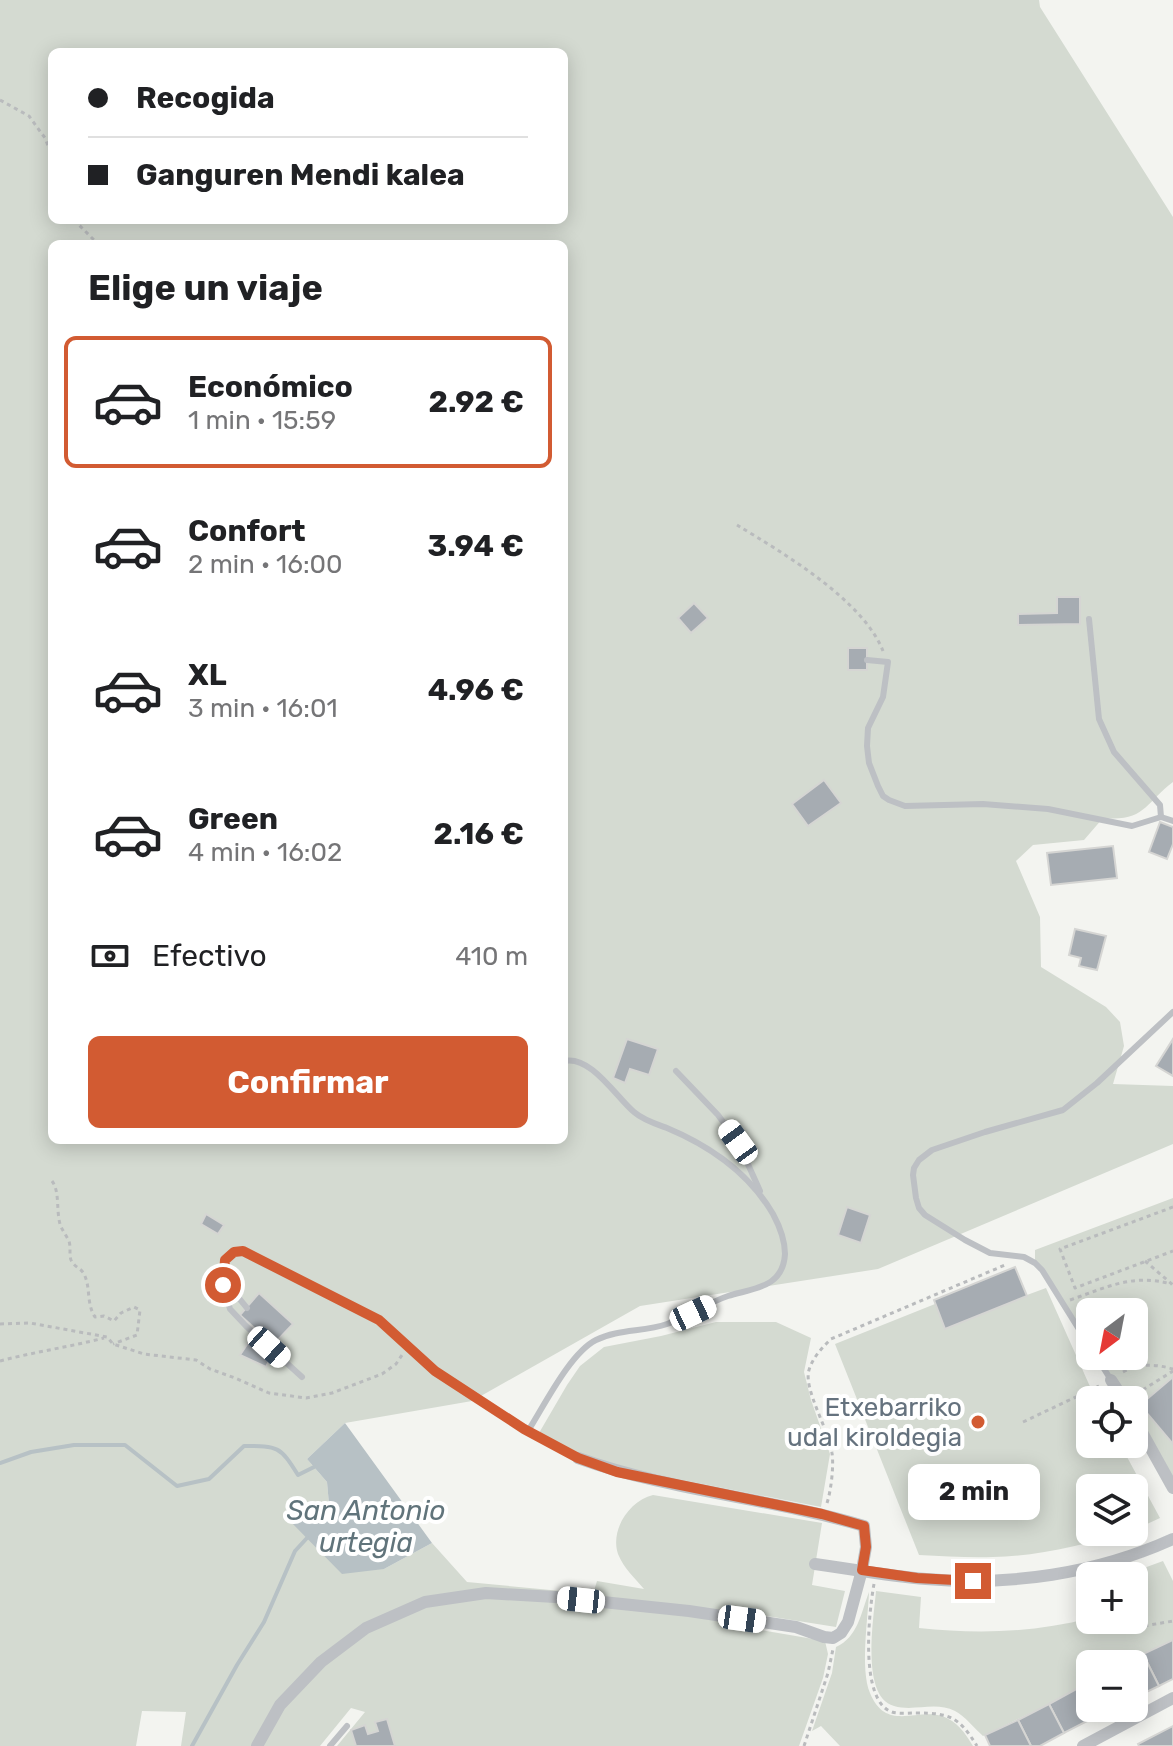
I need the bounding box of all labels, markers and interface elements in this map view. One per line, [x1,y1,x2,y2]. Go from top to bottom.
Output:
text: Recogida [136,80,275,116]
text: Ganguren Mendi kalea [136,157,465,193]
text: Elige un viaje [88,266,323,309]
icon: car [92,366,164,438]
text: Económico [188,369,353,405]
text: 2.92 € [429,384,524,420]
text: 1 min · 15:59 [188,405,336,436]
icon: car [92,510,164,582]
text: Confort [188,513,306,549]
text: 3.94 € [427,528,524,564]
text: 2 min · 16:00 [188,549,343,580]
icon: car [92,654,164,726]
text: XL [188,657,227,693]
text: 4.96 € [428,672,524,708]
text: 3 min · 16:01 [188,693,338,724]
icon: car [92,798,164,870]
text: Green [188,801,278,837]
text: 2.16 € [434,816,524,852]
text: 4 min · 16:02 [188,837,342,868]
icon: cash [88,934,132,978]
text: Efectivo [152,938,267,974]
text: 410 m [455,941,528,972]
button: Confirmar [88,1036,528,1128]
car [714,1116,762,1168]
route start [205,1267,241,1303]
car [666,1292,720,1334]
north arrow [1076,1298,1148,1370]
map controls [1076,1298,1148,1722]
car [243,1322,295,1372]
button: locate [1076,1386,1148,1458]
place label: Etxebarriko udal kiroldegia [787,1392,962,1453]
marker: Etxebarriko udal kiroldegia [969,1413,987,1431]
callout: 2 min [907,1465,1039,1521]
button: layers [1076,1474,1148,1546]
text: 2 min [939,1476,1009,1507]
water label: San Antonio urtegia [286,1494,446,1559]
button: + [1076,1562,1148,1634]
route end [955,1563,991,1599]
car [556,1586,606,1614]
car [717,1604,767,1634]
button: − [1076,1650,1148,1722]

